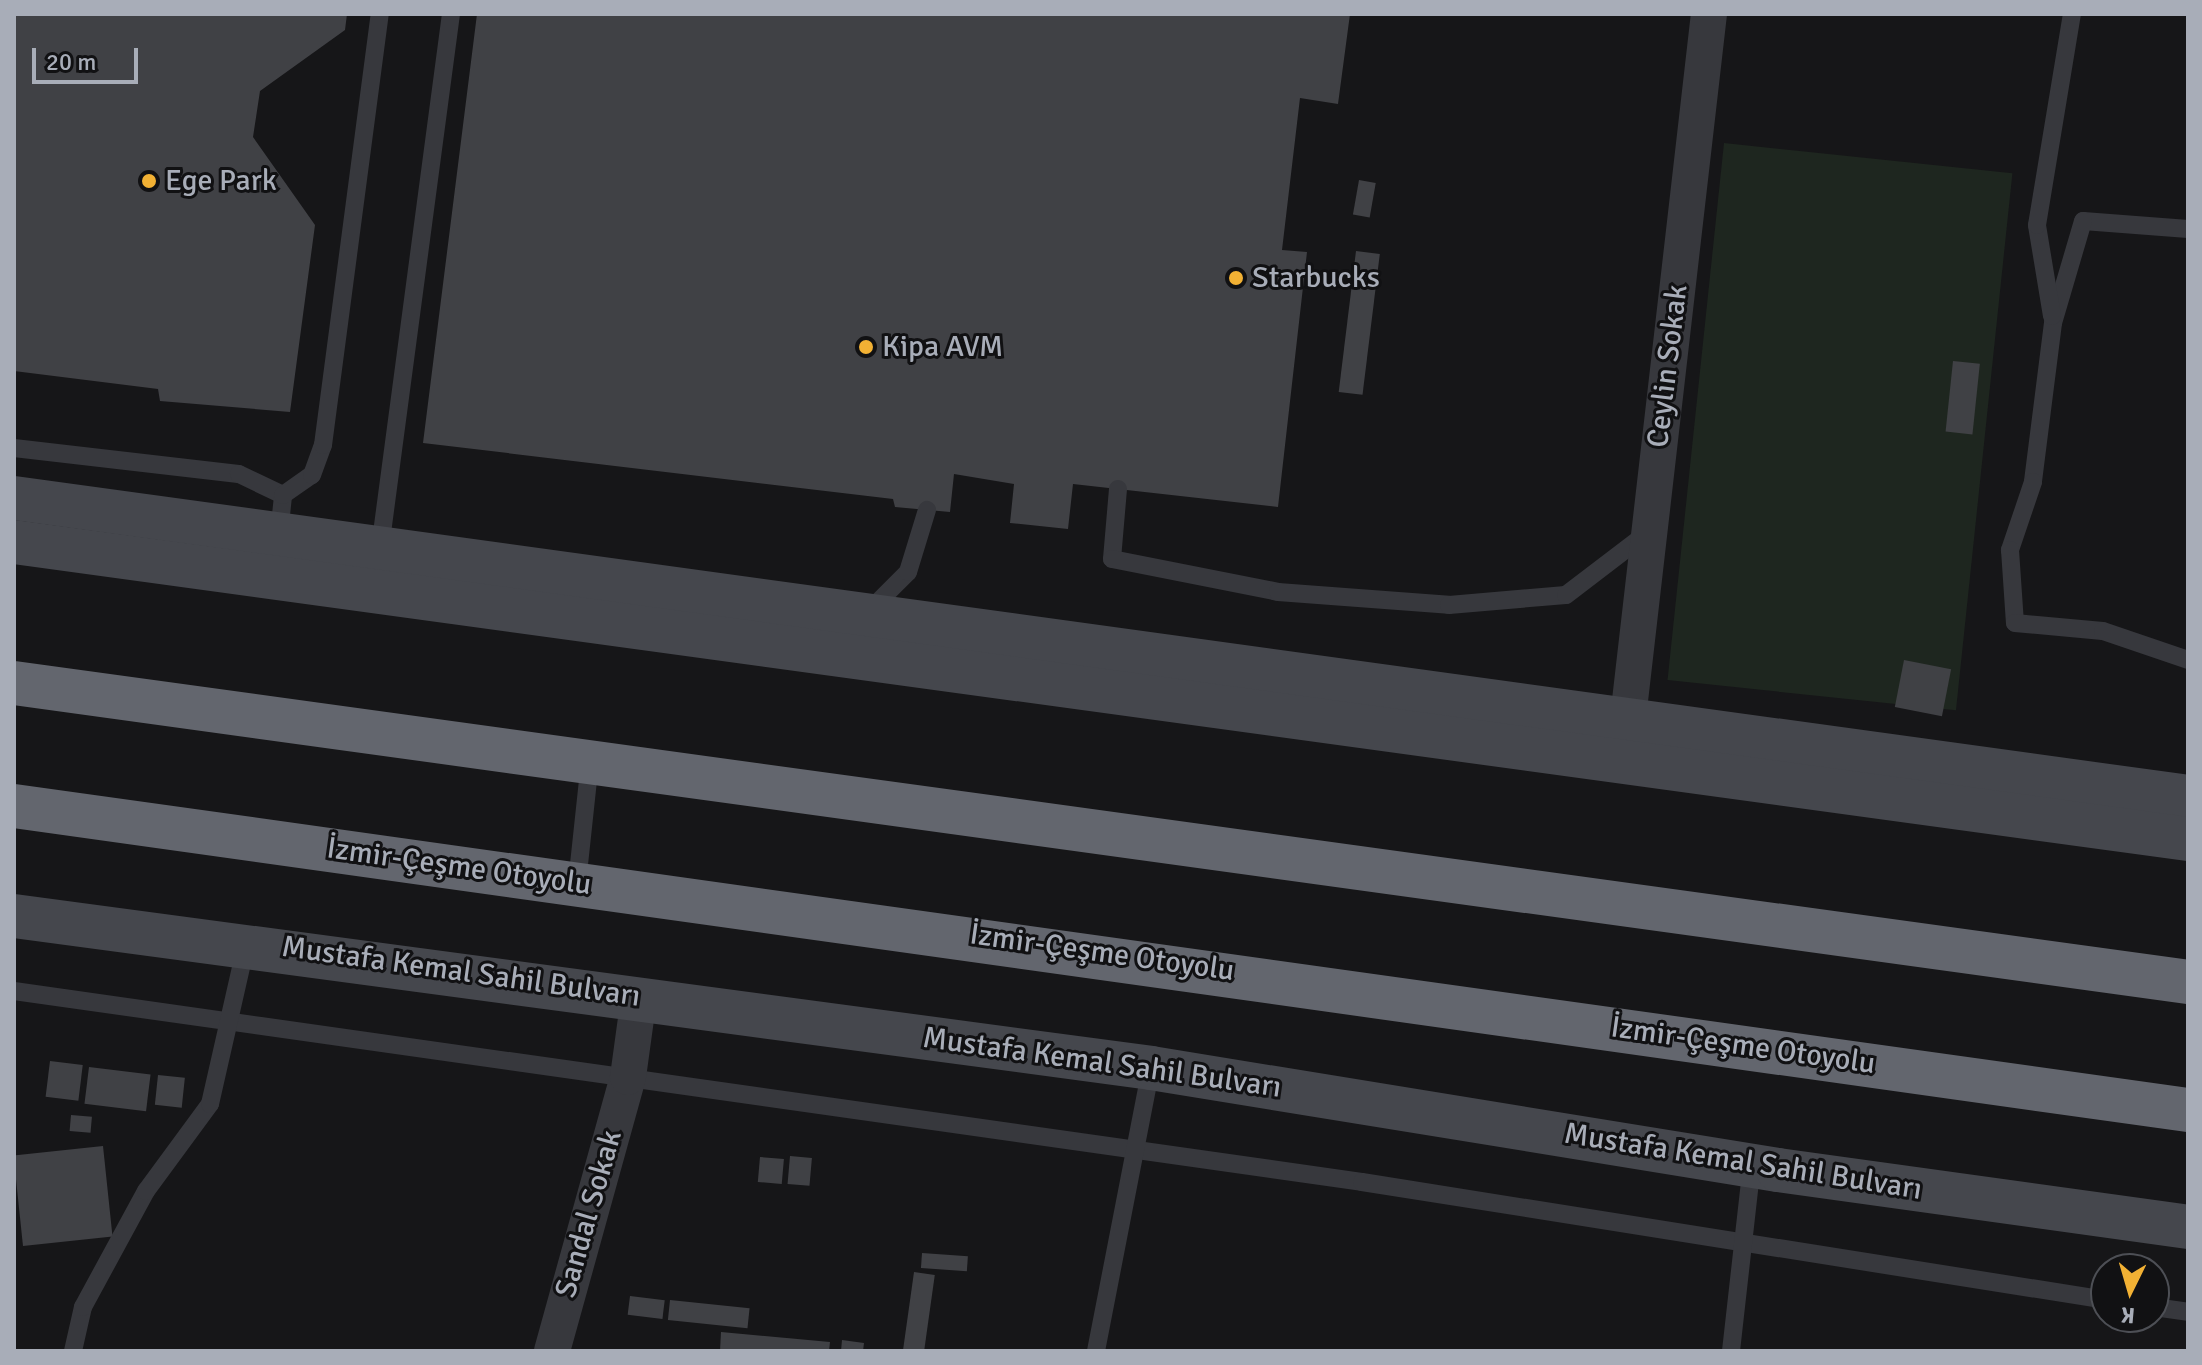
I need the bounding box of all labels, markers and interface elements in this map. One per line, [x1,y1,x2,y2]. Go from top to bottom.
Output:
scale bar [36,32,142,82]
text: 20 m [46,47,96,77]
place label: Ege Park [165,163,277,199]
marker: Ege Park [140,172,158,190]
place label: Starbucks [1252,260,1380,296]
marker: Starbucks [1227,269,1245,287]
street label: Ceylin Sokak [1640,282,1696,450]
place label: Kipa AVM [882,329,1003,365]
marker: Kipa AVM [857,338,875,356]
street label: İzmir-Çeşme Otoyolu [325,831,593,903]
street label: İzmir-Çeşme Otoyolu [968,917,1236,989]
street label: Mustafa Kemal Sahil Bulvarı [279,929,643,1015]
street label: İzmir-Çeşme Otoyolu [1609,1010,1877,1082]
street label: Mustafa Kemal Sahil Bulvarı [920,1020,1284,1106]
street label: Mustafa Kemal Sahil Bulvarı [1562,1116,1924,1208]
street label: Sandal Sokak [548,1126,630,1302]
north arrow [2090,1253,2170,1333]
text: K [2120,1301,2136,1329]

